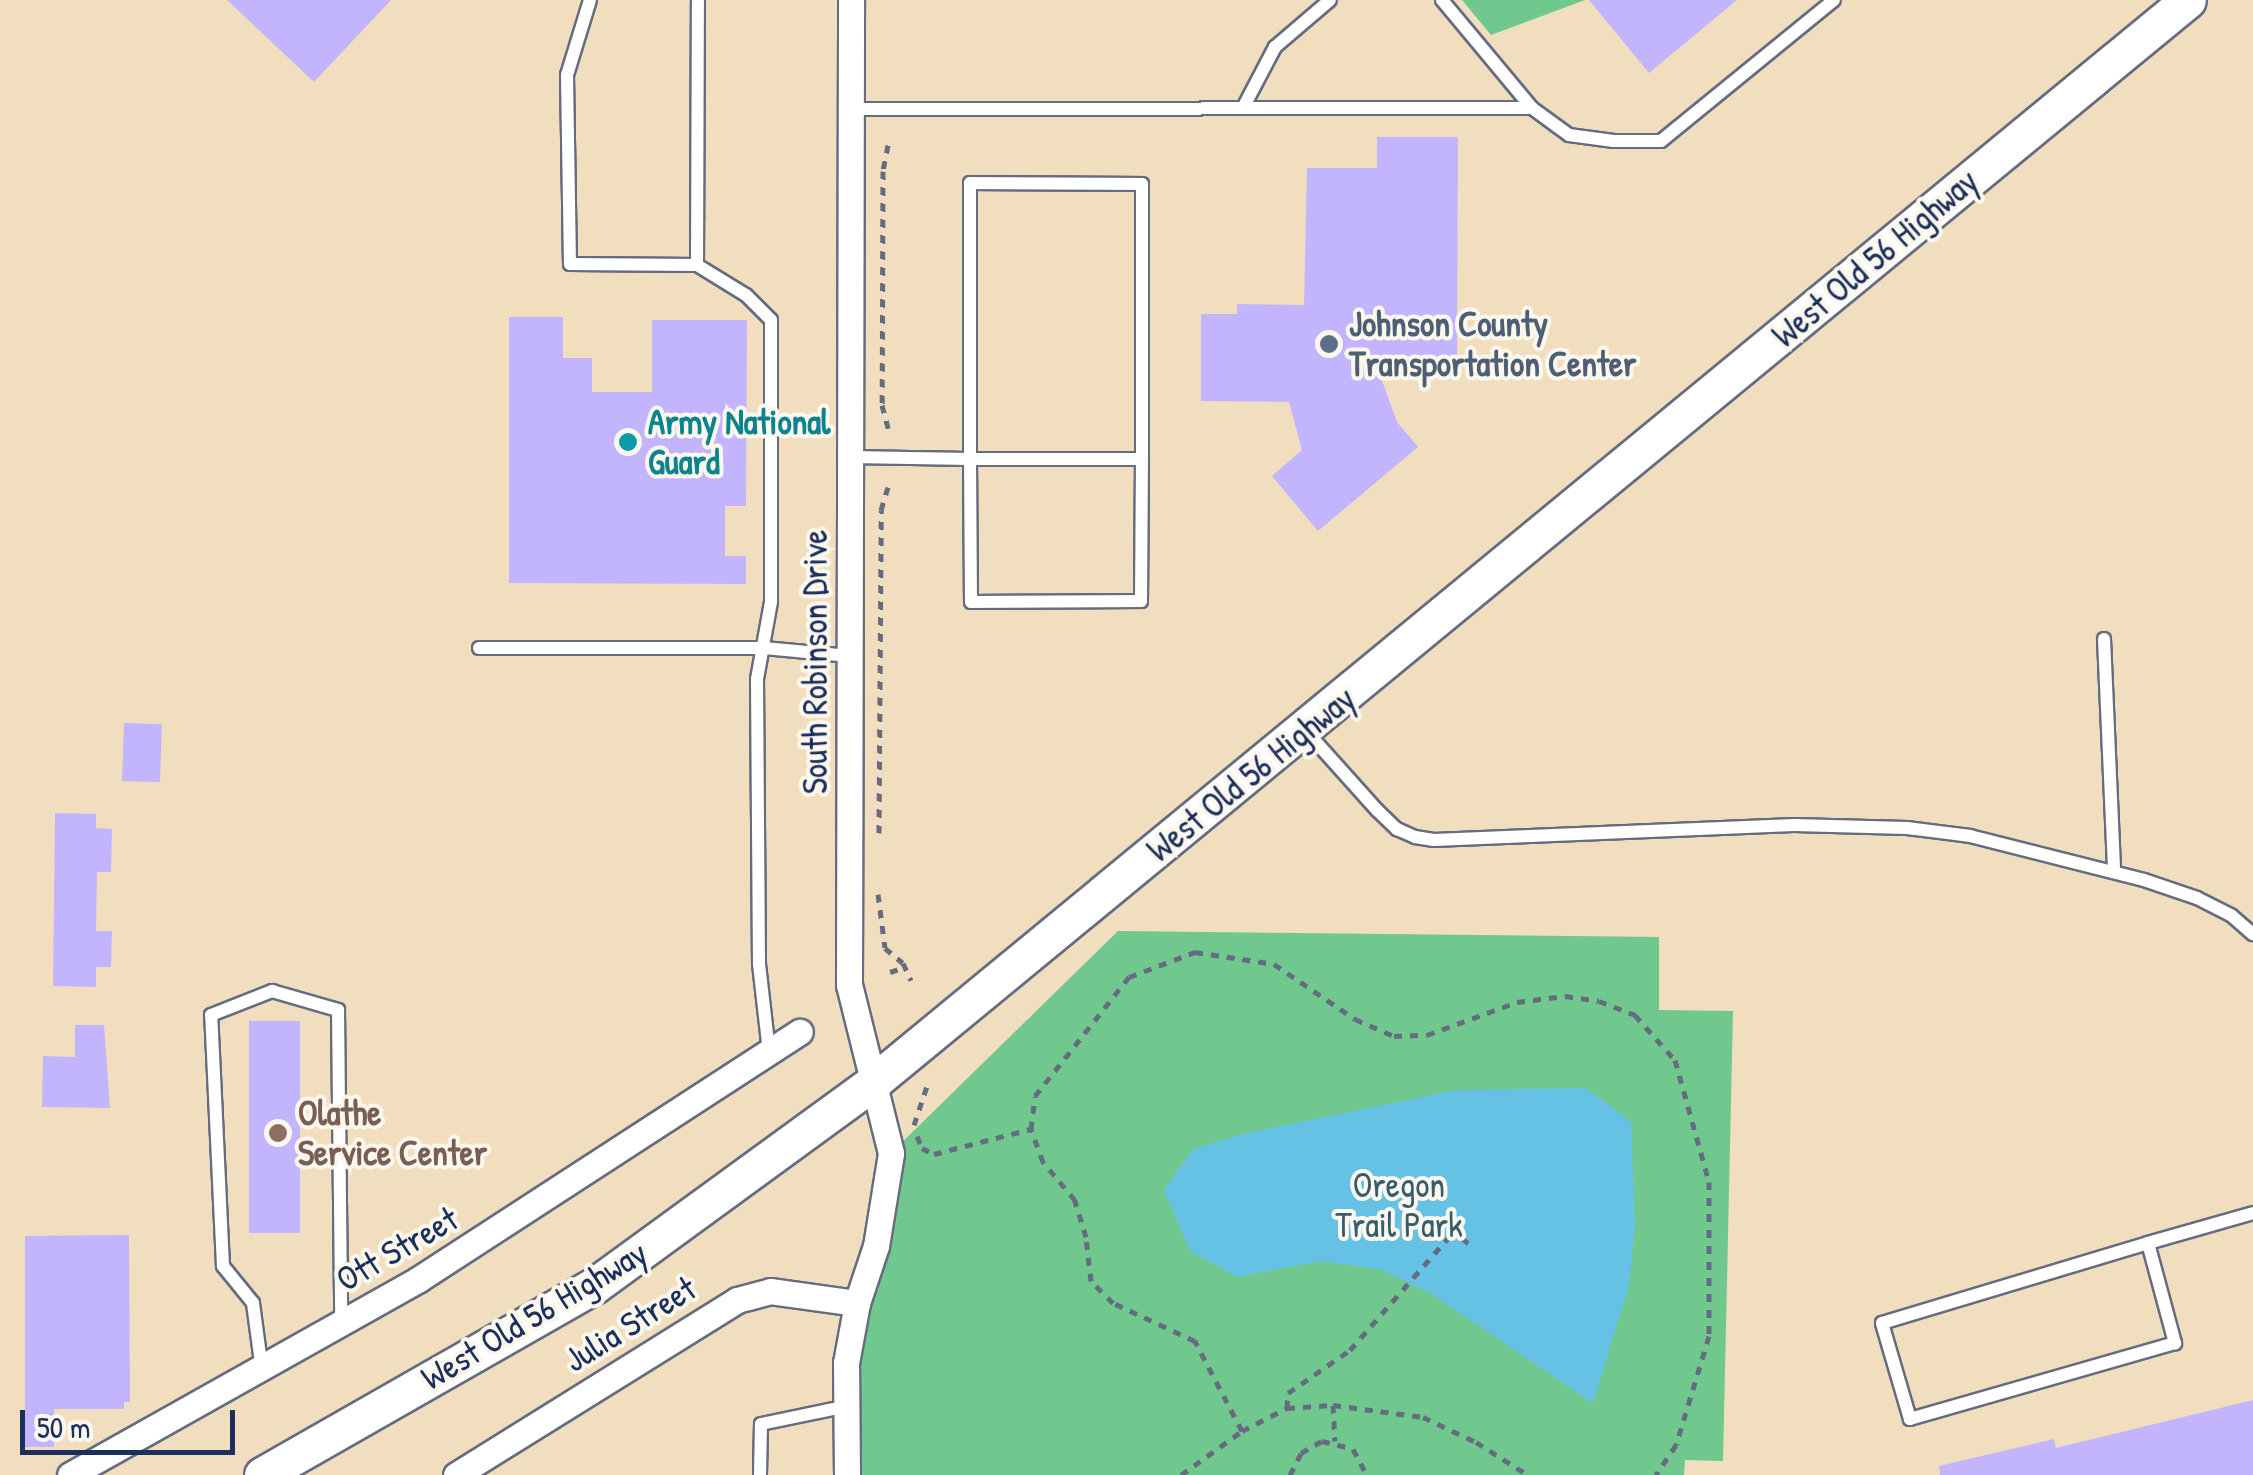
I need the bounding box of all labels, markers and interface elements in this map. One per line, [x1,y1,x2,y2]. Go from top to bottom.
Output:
street label: West Old 56 Highway [1764,160,1986,356]
place label: Johnson County Transportation Center [1349,303,1636,385]
marker: Johnson County Transportation Center [1318,333,1340,355]
place label: Army National Guard [648,401,830,483]
marker: Army National Guard [617,431,639,453]
street label: South Robinson Drive [794,530,836,794]
street label: West Old 56 Highway [1138,677,1364,871]
place label: Olathe Service Center [298,1092,487,1174]
marker: Olathe Service Center [267,1122,289,1144]
park label: Oregon Trail Park [1335,1164,1463,1246]
street label: Ott Street [329,1198,465,1300]
street label: West Old 56 Highway [414,1231,654,1399]
street label: Julia Street [556,1267,704,1381]
scale bar [25,1390,240,1452]
text: 50 m [37,1407,90,1447]

